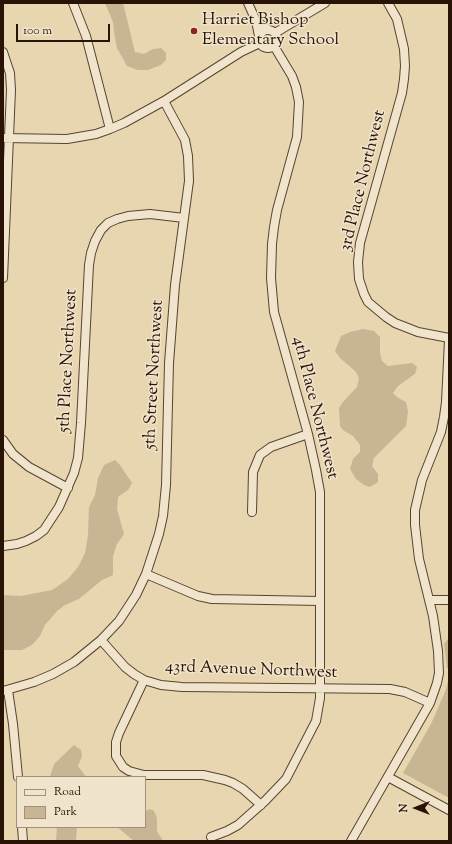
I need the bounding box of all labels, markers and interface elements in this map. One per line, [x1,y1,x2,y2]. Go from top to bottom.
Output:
place label: Harriet Bishop Elementary School [202,11,339,51]
scale bar [18,16,112,42]
text: 100 m [23,22,52,40]
marker: Harriet Bishop Elementary School [189,26,199,36]
street label: 3rd Place Northwest [337,108,391,254]
street label: 5th Place Northwest [55,289,83,433]
street label: 5th Street Northwest [141,300,169,450]
street label: 4th Place Northwest [286,335,342,481]
street label: 43rd Avenue Northwest [164,658,338,684]
legend [16,776,146,828]
text: Road [54,783,81,801]
north arrow [396,788,436,828]
text: Park [54,803,77,821]
text: N [396,804,412,812]

